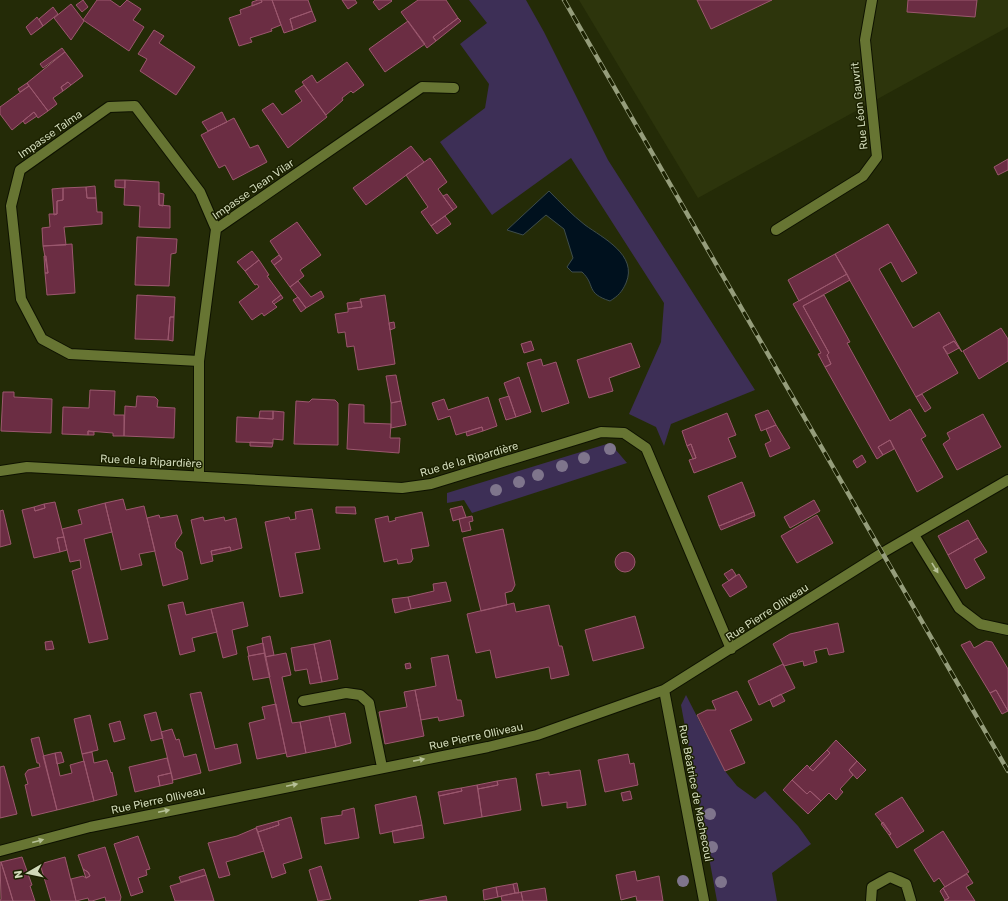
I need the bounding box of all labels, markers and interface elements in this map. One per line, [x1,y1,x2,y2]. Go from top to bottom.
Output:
street label: Rue Léon Gauvrit [848,61,871,150]
street label: Impasse Talma [16,108,85,161]
street label: Impasse Jean Vilar [210,156,297,222]
street label: Rue de la Ripardière [418,439,520,480]
street label: Rue de la Ripardière [100,452,202,471]
one-way arrow [931,562,938,574]
street label: Rue Pierre Olliveau [724,581,811,644]
street label: Rue Pierre Olliveau [428,720,524,753]
street label: Rue Béatrice de Machecoul [676,724,715,863]
one-way arrow [413,757,425,763]
one-way arrow [285,782,298,788]
street label: Rue Pierre Olliveau [110,784,206,817]
one-way arrow [158,808,170,814]
one-way arrow [31,837,44,843]
north arrow [8,853,48,893]
text: N [12,869,26,879]

